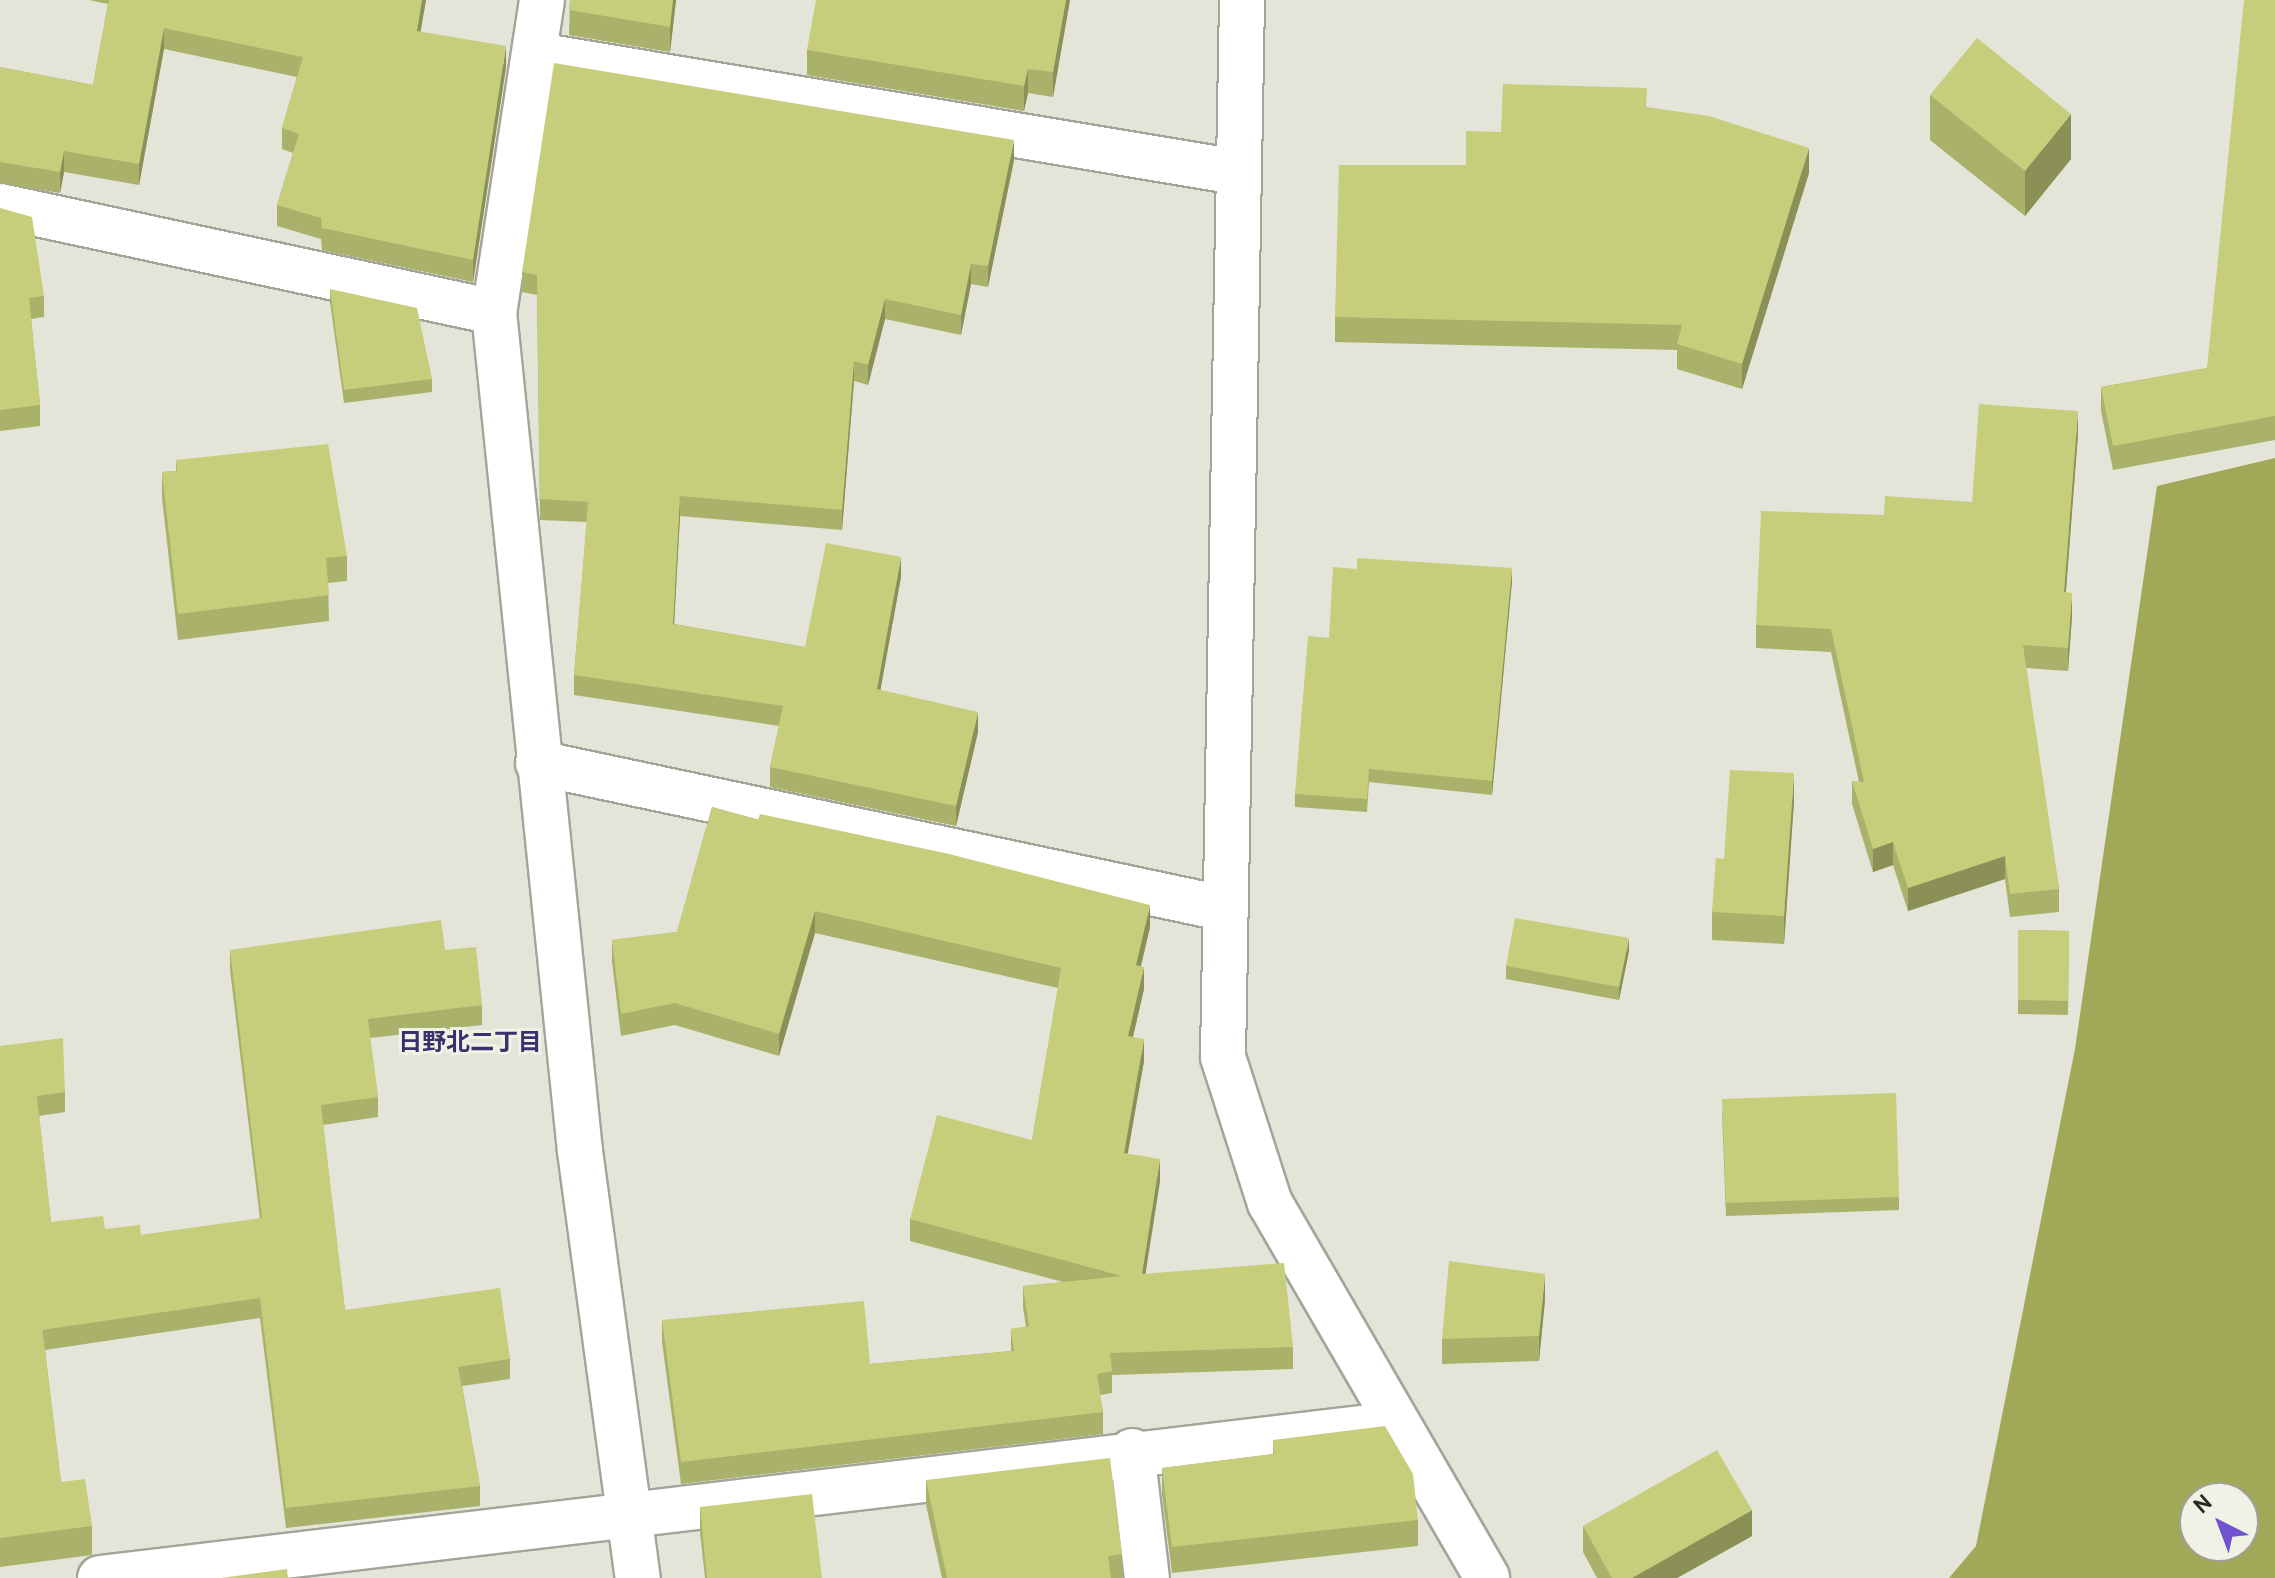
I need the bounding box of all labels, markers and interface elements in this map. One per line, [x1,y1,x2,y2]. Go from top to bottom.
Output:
district label: 日野北二丁目 [398,1031,542,1059]
north arrow [2179,1482,2259,1562]
text: N [2189,1490,2219,1521]

